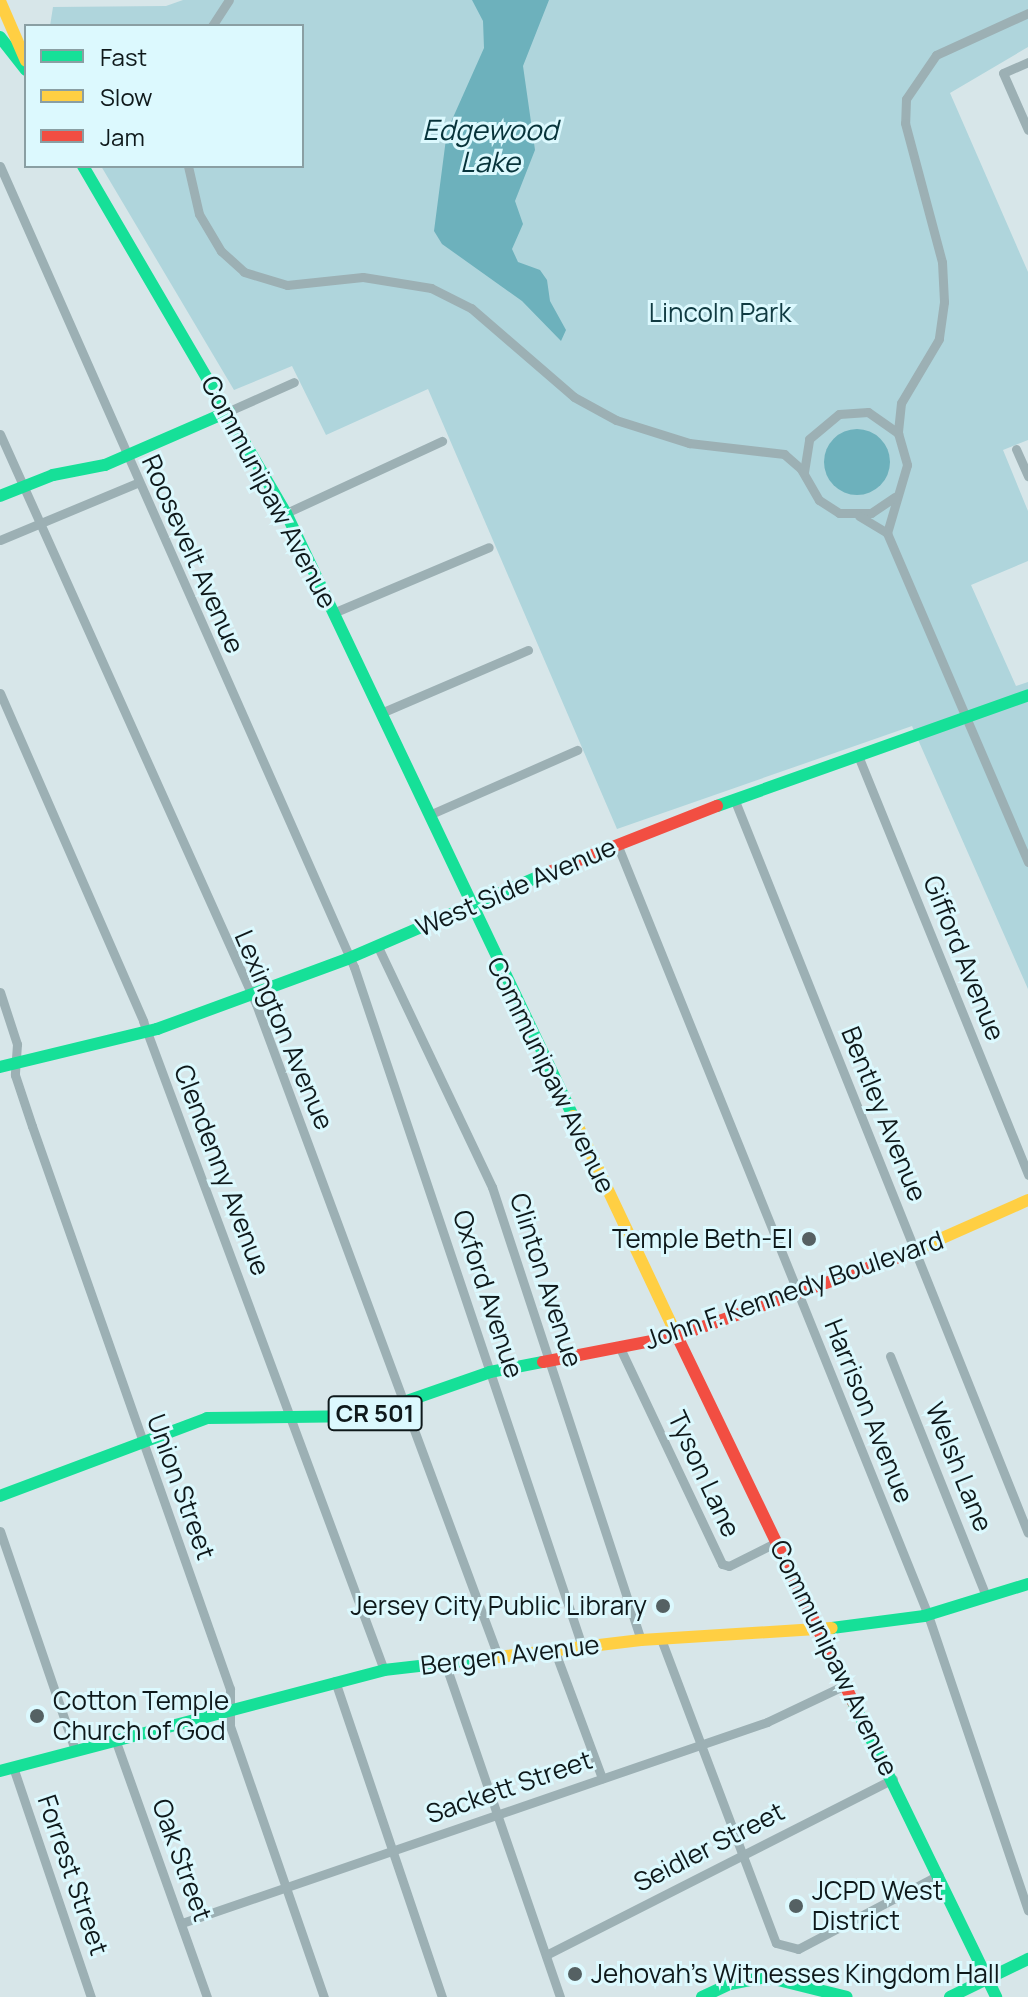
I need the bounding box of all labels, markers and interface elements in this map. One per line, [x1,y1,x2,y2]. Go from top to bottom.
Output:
legend [24,24,304,168]
text: Fast [100,40,147,73]
text: Slow [100,80,153,113]
water label: Edgewood Lake [422,112,558,178]
text: Jam [100,120,145,153]
park label: Lincoln Park [649,297,791,329]
street label: Communipaw Avenue [195,371,343,613]
street label: Roosevelt Avenue [135,450,251,658]
street label: West Side Avenue [411,831,621,943]
street label: Gifford Avenue [917,871,1011,1045]
street label: Lexington Avenue [228,926,340,1134]
street label: Communipaw Avenue [480,952,622,1198]
street label: Bentley Avenue [835,1022,933,1206]
street label: Clendenny Avenue [167,1060,277,1280]
street label: Clinton Avenue [503,1189,589,1371]
street label: Oxford Avenue [446,1206,530,1382]
place label: Temple Beth-El [612,1223,793,1255]
street label: John F. Kennedy Boulevard [641,1224,947,1356]
marker: Temple Beth-El [800,1230,818,1248]
street label: Harrison Avenue [818,1314,920,1508]
road number: CR 501 [327,1393,423,1433]
street label: Welsh Lane [919,1398,999,1536]
street label: Tyson Lane [661,1406,747,1542]
street label: Union Street [140,1410,222,1564]
street label: Communipaw Avenue [763,1535,905,1781]
place label: Jersey City Public Library [351,1590,647,1622]
marker: Jersey City Public Library [654,1597,672,1615]
street label: Bergen Avenue [419,1629,601,1681]
place label: Cotton Temple Church of God [53,1685,229,1746]
marker: Cotton Temple Church of God [28,1707,46,1725]
street label: Sackett Street [422,1744,596,1830]
street label: Forrest Street [31,1791,115,1959]
street label: Oak Street [146,1795,218,1925]
street label: Seidler Street [628,1796,790,1898]
place label: JCPD West District [812,1875,943,1936]
marker: JCPD West District [787,1897,805,1915]
place label: Jehovah's Witnesses Kingdom Hall [591,1958,1000,1990]
marker: Jehovah's Witnesses Kingdom Hall [566,1965,584,1983]

